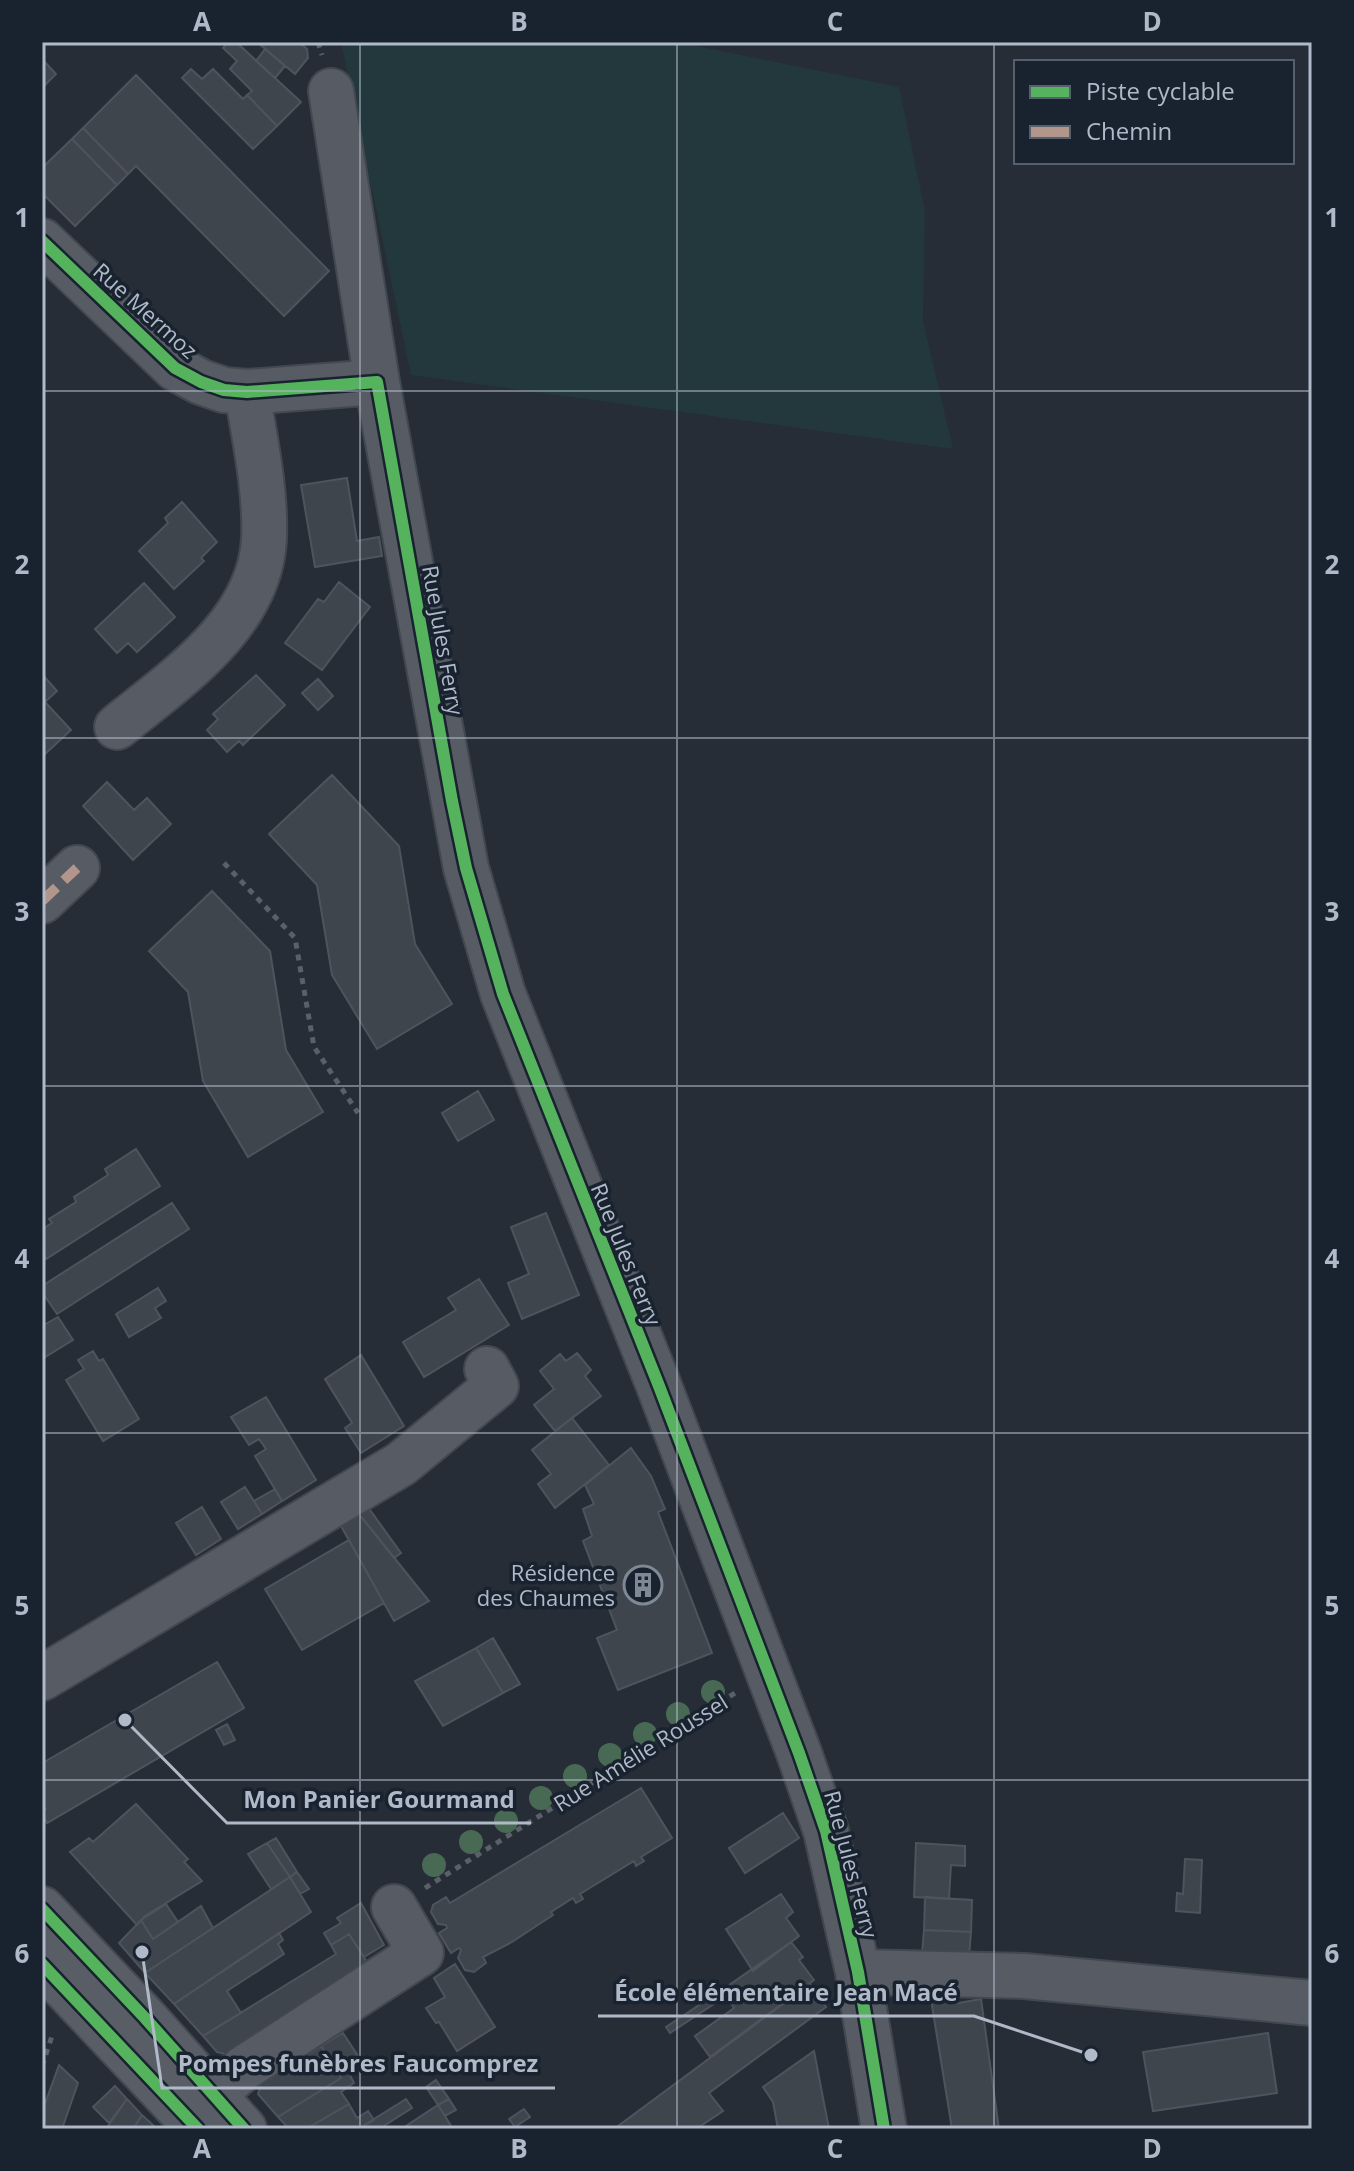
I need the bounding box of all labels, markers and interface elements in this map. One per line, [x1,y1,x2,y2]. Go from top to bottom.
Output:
text: A [193,3,211,39]
text: B [510,3,528,39]
text: C [827,3,843,39]
text: D [1142,3,1162,39]
legend [1014,60,1294,164]
text: Piste cyclable [1086,74,1235,107]
text: Chemin [1086,114,1172,147]
text: 1 [15,199,29,235]
text: 1 [1325,199,1339,235]
street label: Rue Mermoz [88,255,204,365]
text: 2 [15,546,30,582]
text: 2 [1325,546,1340,582]
street label: Rue Jules Ferry [416,563,472,718]
text: 3 [15,893,29,929]
text: 3 [1325,893,1339,929]
street label: Rue Jules Ferry [585,1178,670,1331]
text: 4 [15,1240,30,1276]
text: 4 [1325,1240,1340,1276]
place label: Résidence des Chaumes [477,1557,615,1612]
building icon: Résidence des Chaumes [622,1564,664,1606]
text: 5 [15,1587,29,1623]
text: 5 [1325,1587,1339,1623]
street label: Rue Amélie Roussel [547,1686,733,1818]
callout: Mon Panier Gourmand [227,1775,531,1823]
text: Mon Panier Gourmand [243,1782,515,1815]
street label: Rue Jules Ferry [818,1787,886,1942]
text: 6 [15,1935,30,1971]
text: 6 [1325,1935,1340,1971]
callout: École élémentaire Jean Macé [598,1968,974,2016]
text: École élémentaire Jean Macé [614,1975,958,2008]
callout: Pompes funèbres Faucomprez [162,2040,555,2088]
text: Pompes funèbres Faucomprez [178,2046,538,2079]
text: A [193,2130,211,2166]
text: B [510,2130,528,2166]
text: C [827,2130,843,2166]
text: D [1142,2130,1162,2166]

